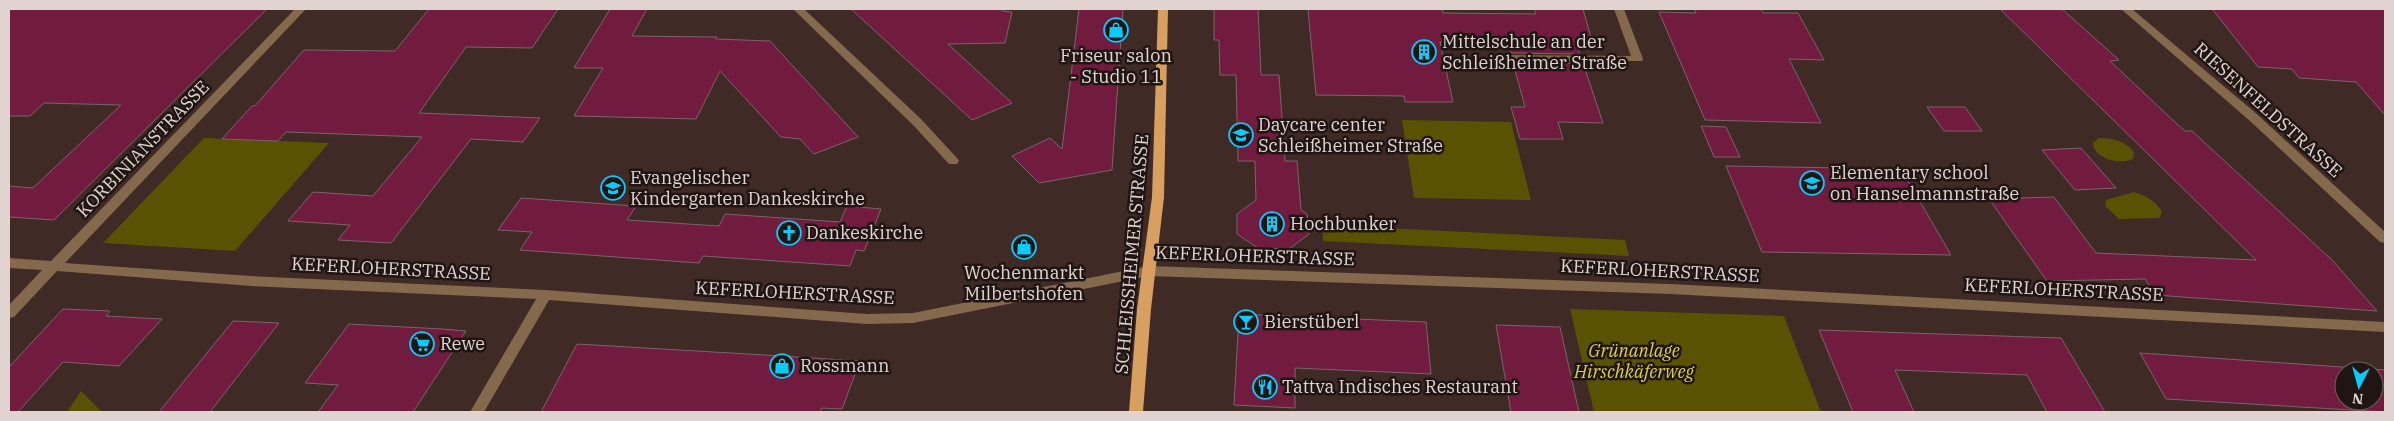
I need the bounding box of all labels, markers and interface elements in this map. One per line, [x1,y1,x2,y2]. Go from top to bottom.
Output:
shop icon: Friseur salon - Studio 11 [1103,17,1129,43]
place label: Mittelschule an der Schleißheimer Straße [1442,30,1627,74]
street label: RIESENFELDSTRASSE [2189,37,2347,182]
building icon: Mittelschule an der Schleißheimer Straße [1411,39,1437,65]
place label: Friseur salon - Studio 11 [1060,44,1172,88]
street label: KORBINIANSTRASSE [71,75,214,222]
place label: Daycare center Schleißheimer Straße [1258,113,1443,157]
school or university icon: Daycare center Schleißheimer Straße [1228,122,1254,148]
street label: SCHLEISSHEIMER STRASSE [1110,133,1153,375]
place label: Elementary school on Hanselmannstraße [1830,161,2019,205]
place label: Evangelischer Kindergarten Dankeskirche [630,166,865,210]
school or university icon: Elementary school on Hanselmannstraße [1799,170,1825,196]
school or university icon: Evangelischer Kindergarten Dankeskirche [600,175,626,201]
building icon: Hochbunker [1259,211,1285,237]
place label: Hochbunker [1290,212,1396,235]
church icon: Dankeskirche [776,220,802,246]
place label: Dankeskirche [806,221,923,244]
shop icon: Wochenmarkt Milbertshofen [1011,234,1037,260]
street label: KEFERLOHERSTRASSE [1155,241,1355,270]
street label: KEFERLOHERSTRASSE [291,252,491,285]
street label: KEFERLOHERSTRASSE [1560,254,1760,287]
place label: Wochenmarkt Milbertshofen [964,261,1084,305]
street label: KEFERLOHERSTRASSE [1964,273,2164,306]
street label: KEFERLOHERSTRASSE [695,276,895,309]
bar icon: Bierstüberl [1233,309,1259,335]
place label: Bierstüberl [1264,310,1359,333]
supermarket icon: Rewe [409,331,435,357]
place label: Rewe [440,332,485,355]
park label: Grünanlage Hirschkäferweg [1573,339,1695,383]
shop icon: Rossmann [769,353,795,379]
place label: Rossmann [800,354,889,377]
north arrow [2334,361,2384,411]
restaurant icon: Tattva Indisches Restaurant [1252,374,1278,400]
place label: Tattva Indisches Restaurant [1282,375,1518,398]
text: N [2351,389,2364,408]

